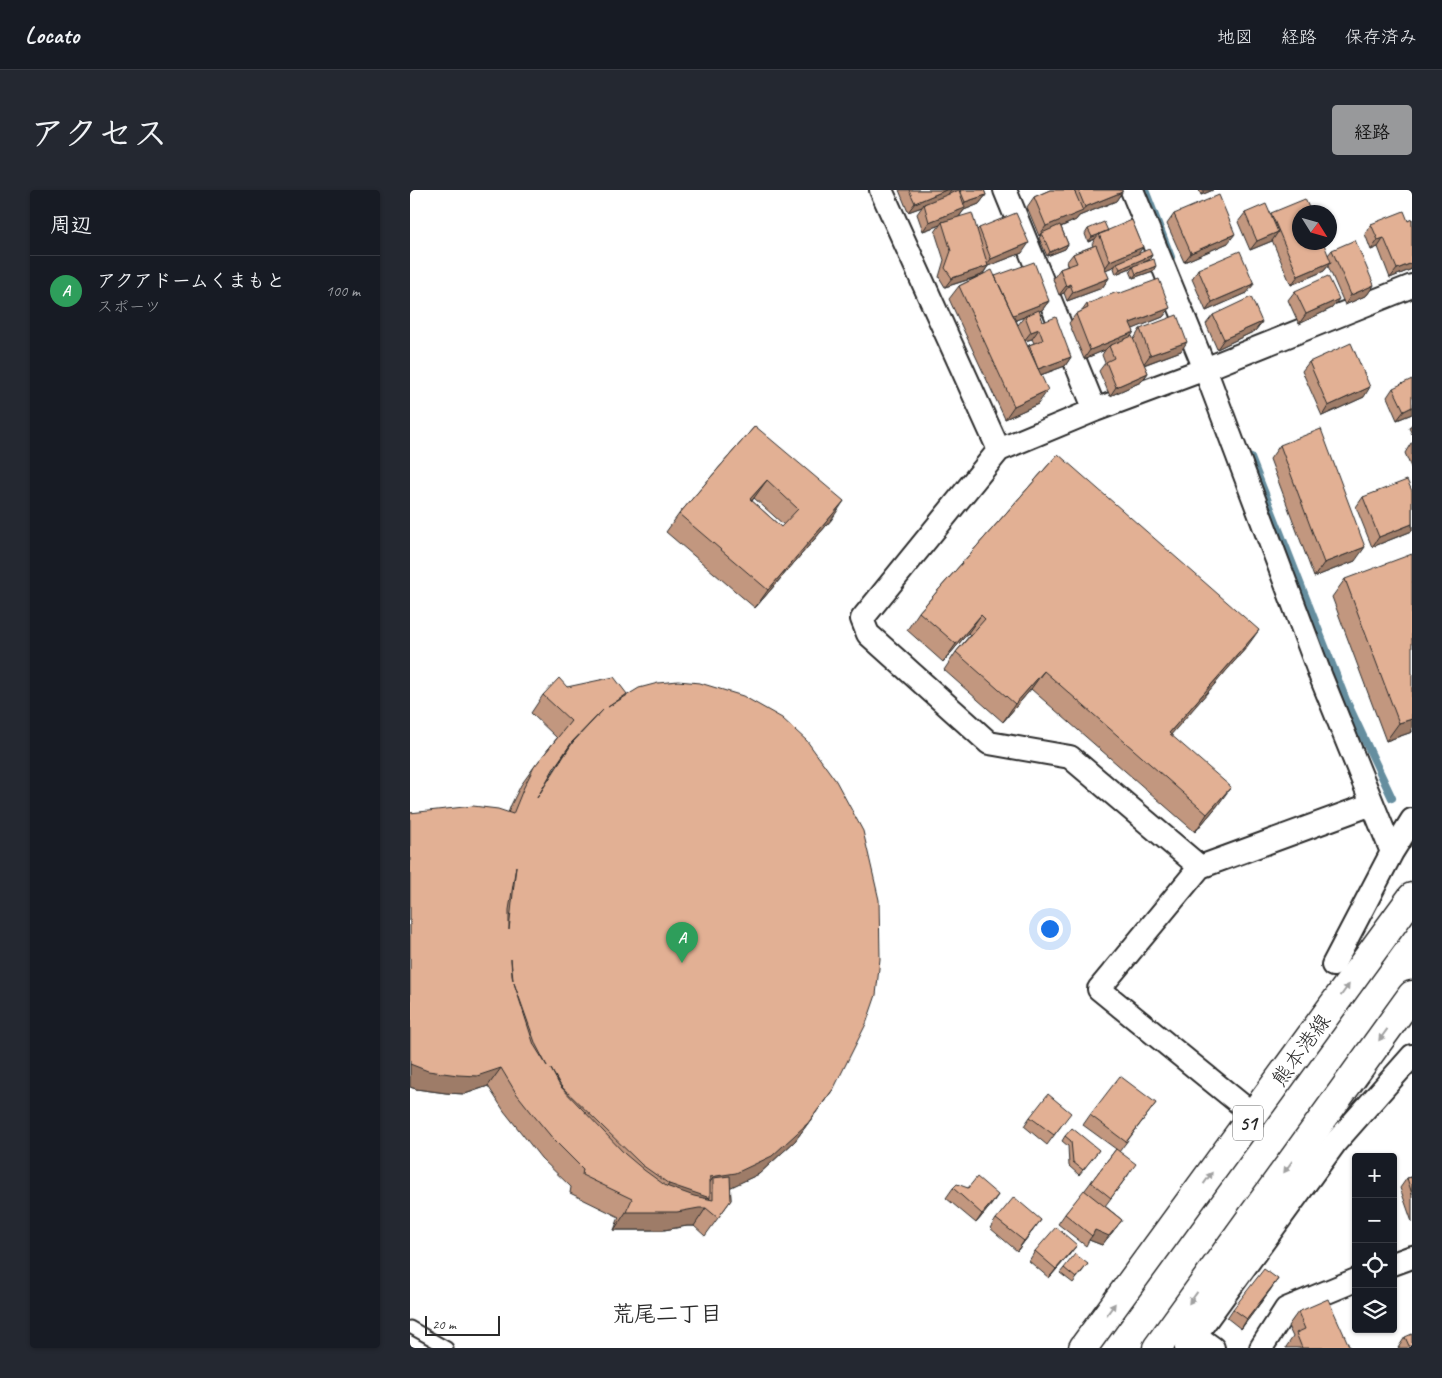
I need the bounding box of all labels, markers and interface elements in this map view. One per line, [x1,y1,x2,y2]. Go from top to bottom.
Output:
text: Locato [25,20,79,50]
text: 地図 [1217,26,1253,48]
text: 経路 [1281,26,1317,48]
text: 保存済み [1345,26,1417,48]
button: 経路 [1332,105,1412,155]
text: アクセス [30,111,168,156]
north arrow [1292,205,1337,250]
text: 周辺 [50,212,92,238]
text: アクアドームくまもと [97,269,285,293]
text: A [62,281,70,301]
text: 100 m [326,281,360,301]
text: スポーツ [97,297,161,317]
your location [1037,916,1063,942]
pin: A [666,922,698,963]
one-way arrow [1339,984,1350,997]
street label: 熊本港線 [1266,1008,1336,1092]
one-way arrow [1378,1028,1389,1041]
road number: 51 [1233,1106,1263,1140]
map controls [1352,1153,1397,1333]
button: + [1352,1153,1397,1198]
one-way arrow [1283,1160,1293,1173]
one-way arrow [1202,1172,1213,1185]
button: − [1352,1198,1397,1243]
button: locate [1352,1243,1397,1288]
button: layers [1352,1288,1397,1333]
one-way arrow [1188,1291,1198,1305]
district label: 荒尾二丁目 [612,1300,722,1328]
one-way arrow [1106,1303,1117,1316]
scale bar [425,1313,500,1336]
text: 20 m [432,1316,456,1333]

